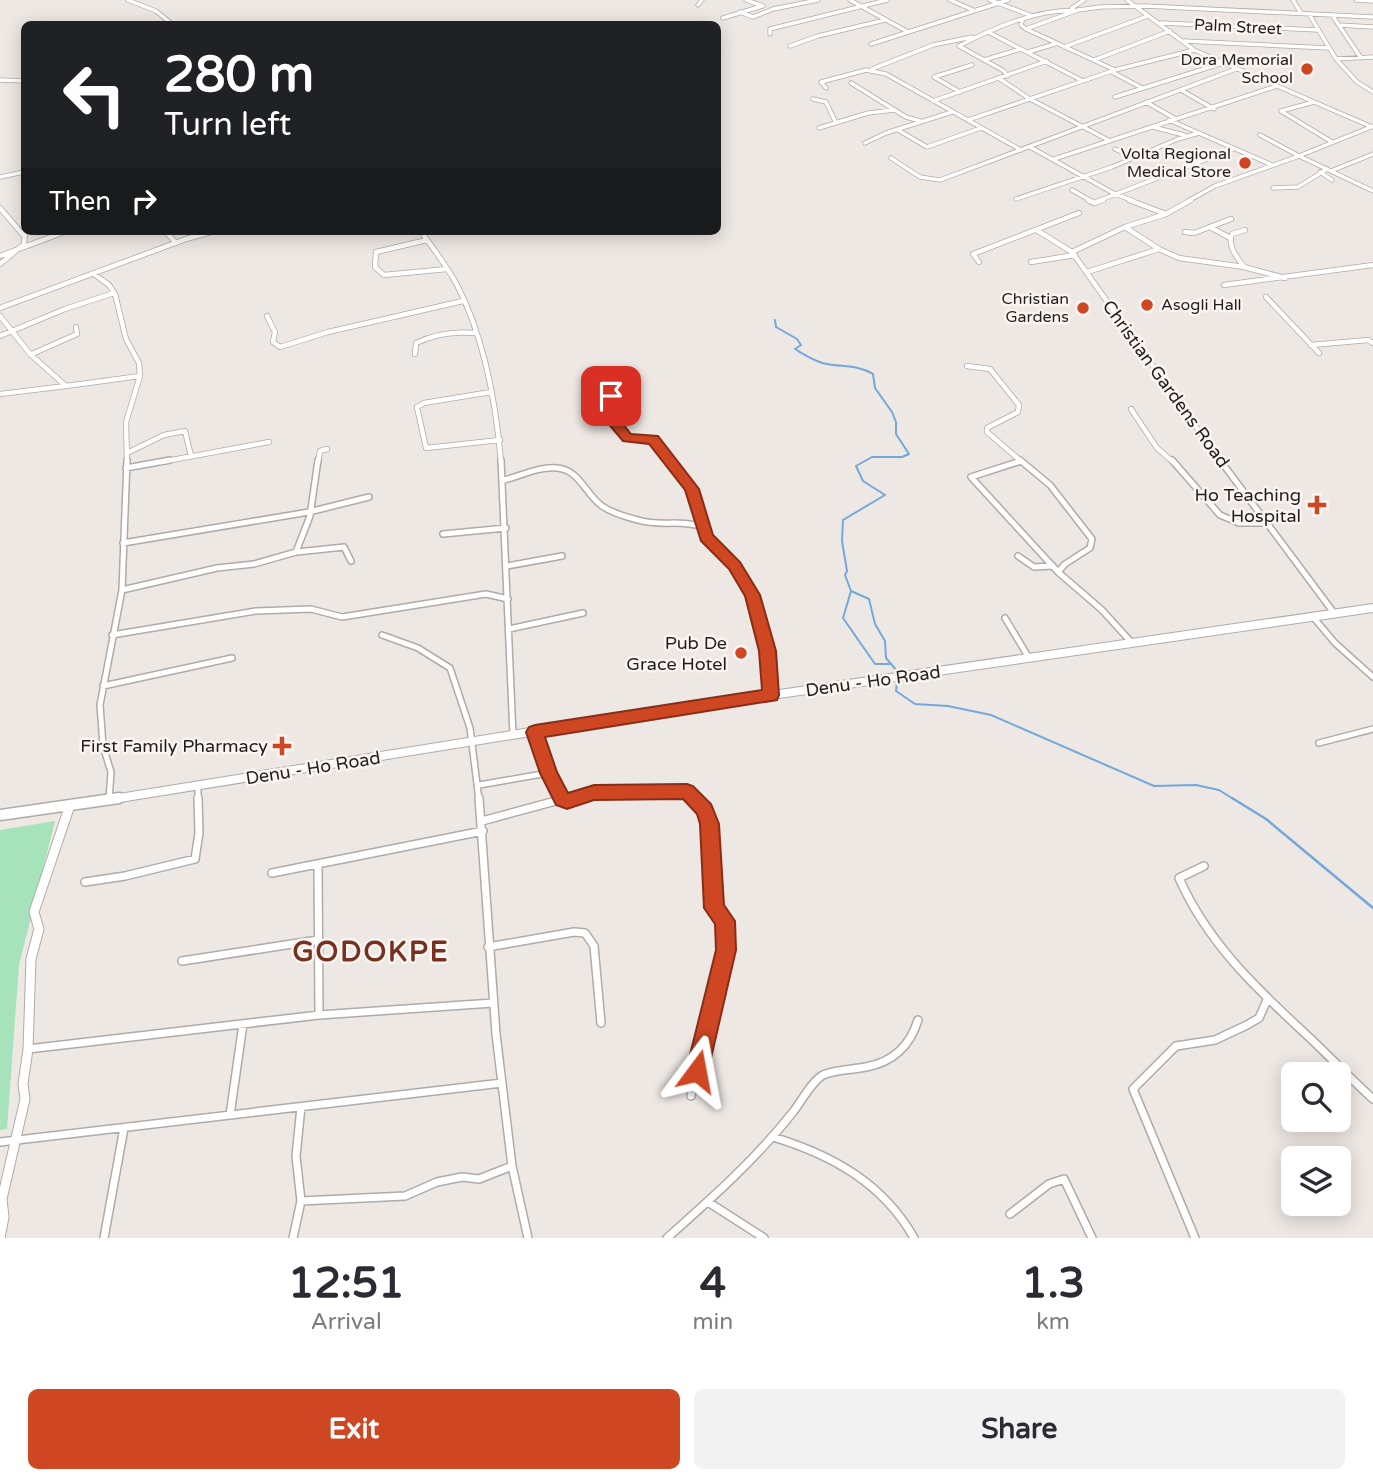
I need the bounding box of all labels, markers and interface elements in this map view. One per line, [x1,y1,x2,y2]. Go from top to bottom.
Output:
street label: Palm Street [1194,15,1282,39]
text: 280 m [164,46,314,105]
icon: left [49,49,140,140]
place label: Dora Memorial School [1180,50,1293,88]
marker: Dora Memorial School [1299,61,1315,77]
text: Turn left [164,106,291,144]
place label: Volta Regional Medical Store [1121,144,1231,182]
marker: Volta Regional Medical Store [1237,155,1253,171]
icon: right [125,182,163,220]
text: Then [49,186,111,217]
place label: Christian Gardens [1002,289,1069,327]
place label: Asogli Hall [1161,295,1242,315]
street label: Christian Gardens Road [1098,296,1234,472]
marker: Asogli Hall [1139,297,1155,313]
marker: Christian Gardens [1075,300,1091,316]
pin [581,366,641,426]
icon: arrive [592,377,630,415]
place label: Ho Teaching Hospital [1195,484,1301,527]
marker: Ho Teaching Hospital [1307,495,1327,515]
place label: Pub De Grace Hotel [626,632,727,675]
marker: Pub De Grace Hotel [733,645,749,661]
street label: Denu - Ho Road [804,661,942,701]
place label: First Family Pharmacy [80,735,268,757]
marker: First Family Pharmacy [274,738,290,754]
street label: Denu - Ho Road [244,746,382,790]
district label: GODOKPE [292,935,450,969]
position arrow [660,1034,734,1108]
map controls [1281,1062,1351,1216]
button: search [1281,1062,1351,1132]
button: layers [1281,1146,1351,1216]
text: 12:51 [288,1258,404,1309]
text: 4 [700,1258,726,1309]
text: 1.3 [1021,1258,1085,1309]
text: Arrival [311,1308,382,1336]
text: min [692,1308,733,1336]
text: km [1036,1308,1070,1336]
button: Exit [28,1389,680,1469]
button: Share [694,1389,1345,1469]

